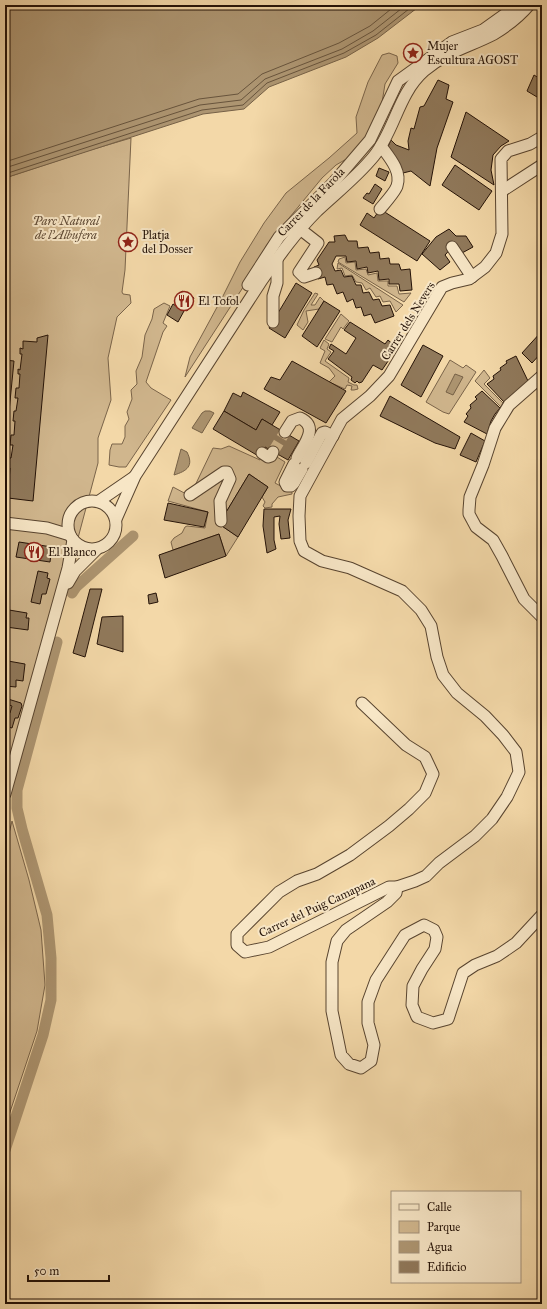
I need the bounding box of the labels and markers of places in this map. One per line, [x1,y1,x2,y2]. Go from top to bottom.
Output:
place label: Mujer Escultura AGOST [427,39,518,67]
place icon: Mujer Escultura AGOST [402,42,424,64]
place label: Platja del Dosser [142,228,193,256]
place icon: Platja del Dosser [117,231,139,253]
restaurant icon: El Tofol [173,290,195,312]
place label: El Tofol [198,294,240,308]
restaurant icon: El Blanco [23,541,45,563]
place label: El Blanco [48,545,96,559]

